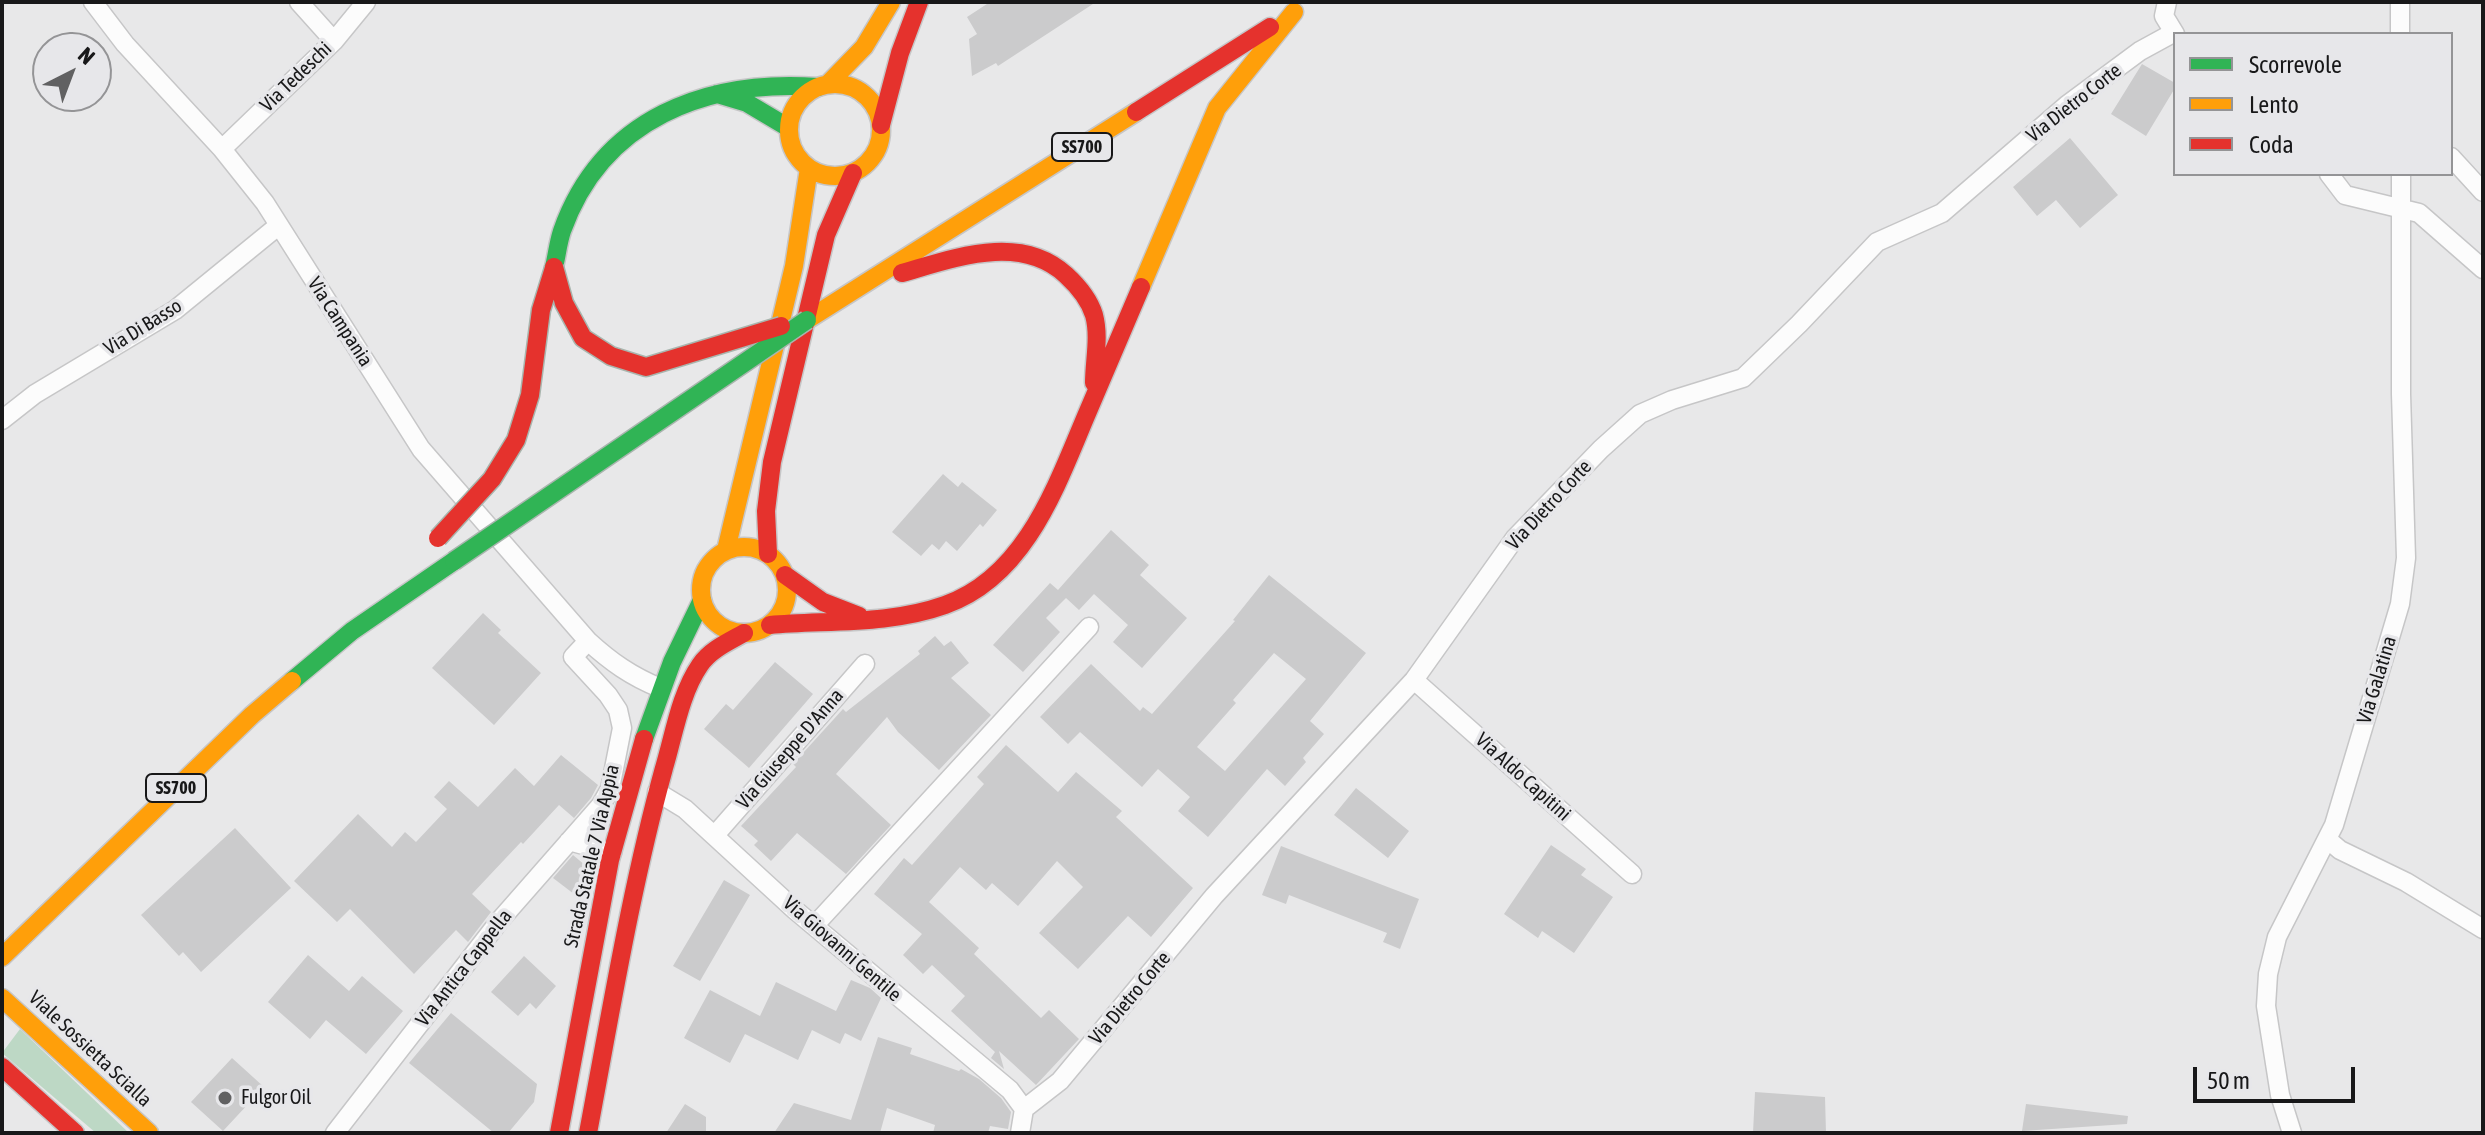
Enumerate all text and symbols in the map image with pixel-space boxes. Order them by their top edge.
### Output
north arrow [32,32,112,112]
legend [2173,32,2453,176]
street label: Via Tedeschi [255,37,337,117]
text: N [73,42,100,70]
text: Scorrevole [2249,51,2342,78]
street label: Via Dietro Corte [2022,58,2126,148]
text: Lento [2249,91,2299,118]
text: Coda [2249,131,2294,158]
road number: SS700 [1052,133,1112,161]
street label: Via Campania [302,273,378,371]
street label: Via Di Basso [100,294,186,360]
street label: Via Dietro Corte [1501,455,1597,555]
street label: Via Galatina [2352,633,2402,727]
street label: Via Giuseppe D'Anna [731,684,849,814]
street label: Via Aldo Capitini [1470,728,1576,826]
street label: Strada Statale 7 Via Appia [559,762,625,950]
road number: SS700 [146,774,206,802]
street label: Via Giovanni Gentile [778,891,906,1007]
street label: Via Antica Cappella [411,905,517,1031]
street label: Via Dietro Corte [1084,947,1176,1049]
street label: Viale Sossietta Scialla [24,986,156,1112]
scale bar [2197,1051,2359,1101]
text: 50 m [2207,1067,2250,1094]
place label: Fulgor Oil [241,1086,311,1110]
marker: Fulgor Oil [216,1089,234,1107]

